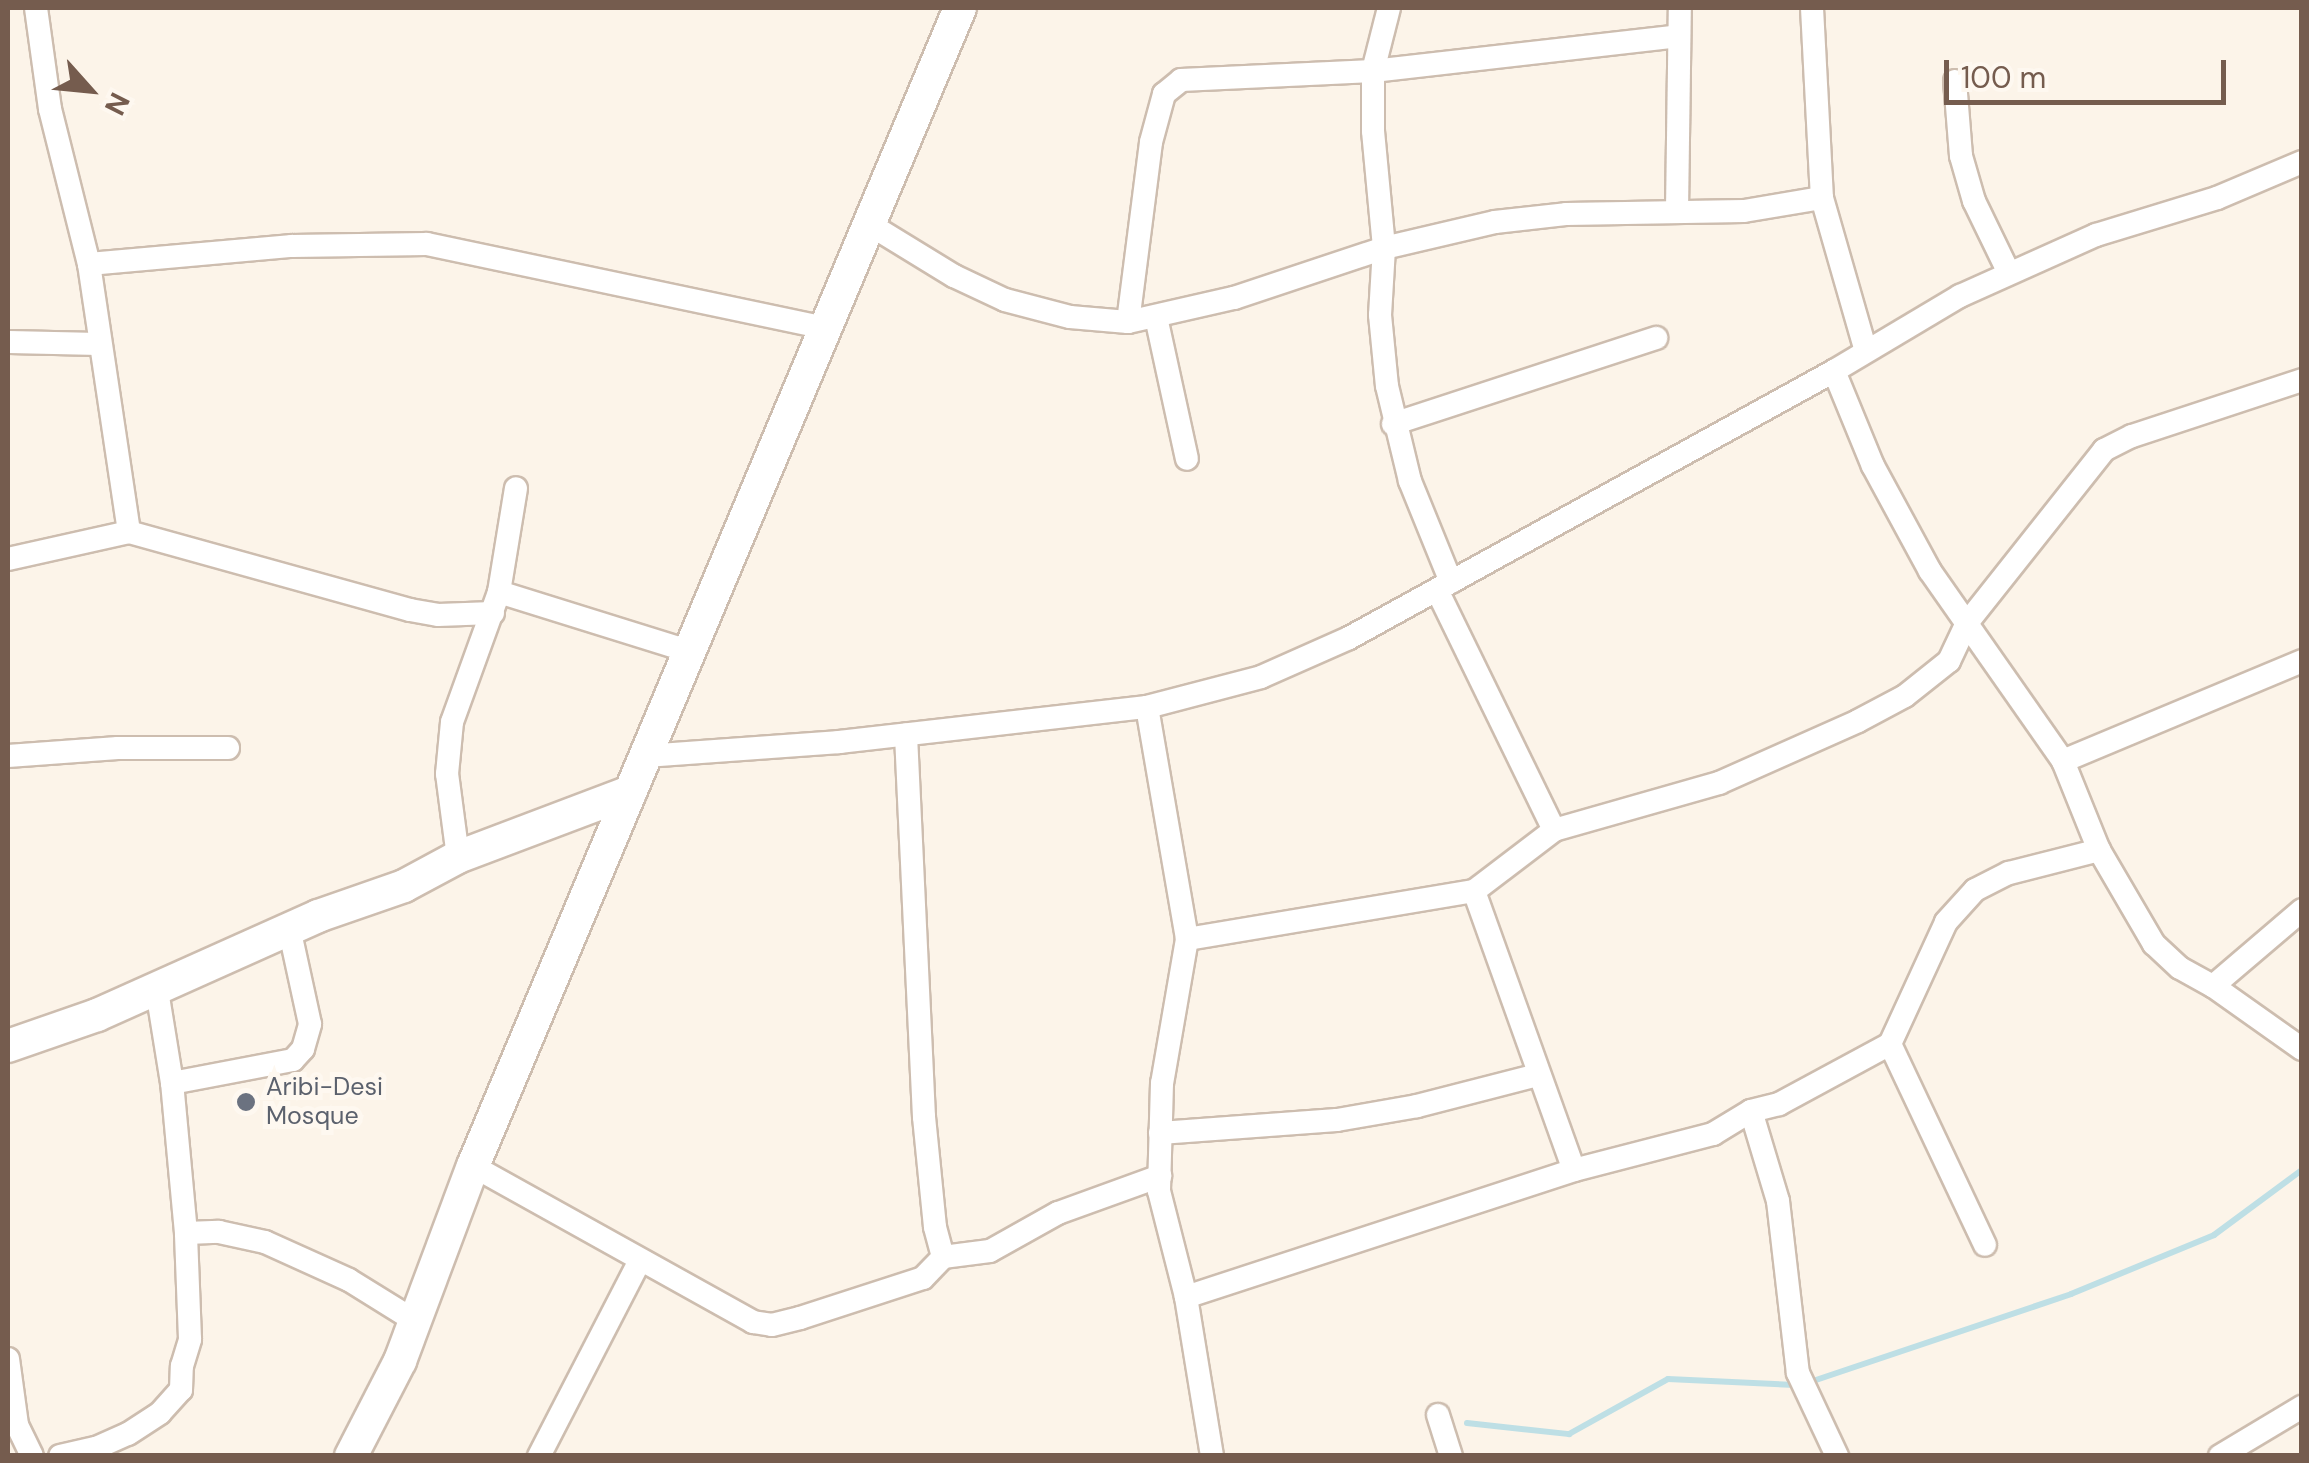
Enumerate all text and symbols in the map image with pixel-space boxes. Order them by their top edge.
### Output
north arrow [40,40,140,140]
scale bar [1949,40,2232,102]
text: 100 m [1961,58,2046,97]
text: N [96,86,138,121]
place label: Aribi-Desi Mosque [266,1073,383,1132]
marker: Aribi-Desi Mosque [235,1091,257,1113]

